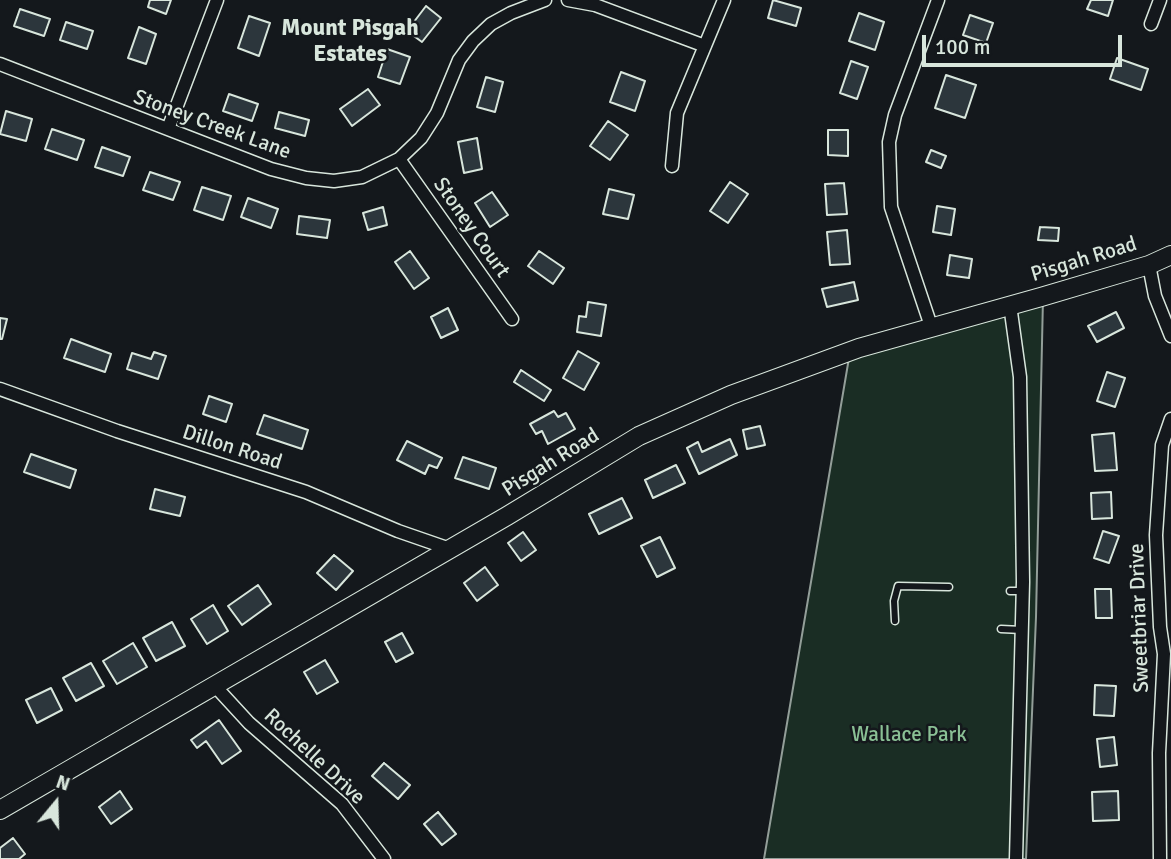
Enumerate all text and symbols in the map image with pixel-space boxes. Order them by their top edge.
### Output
district label: Mount Pisgah Estates [281,15,419,69]
scale bar [926,21,1126,65]
text: 100 m [935,34,990,60]
street label: Stoney Creek Lane [130,85,294,165]
street label: Stoney Court [427,173,515,283]
street label: Pisgah Road [1028,232,1140,288]
street label: Dillon Road [179,420,285,476]
street label: Pisgah Road [498,423,604,503]
street label: Sweetbriar Drive [1125,543,1155,693]
street label: Rochelle Drive [258,704,370,810]
park label: Wallace Park [851,722,967,748]
north arrow [21,768,91,838]
text: N [53,770,73,797]

